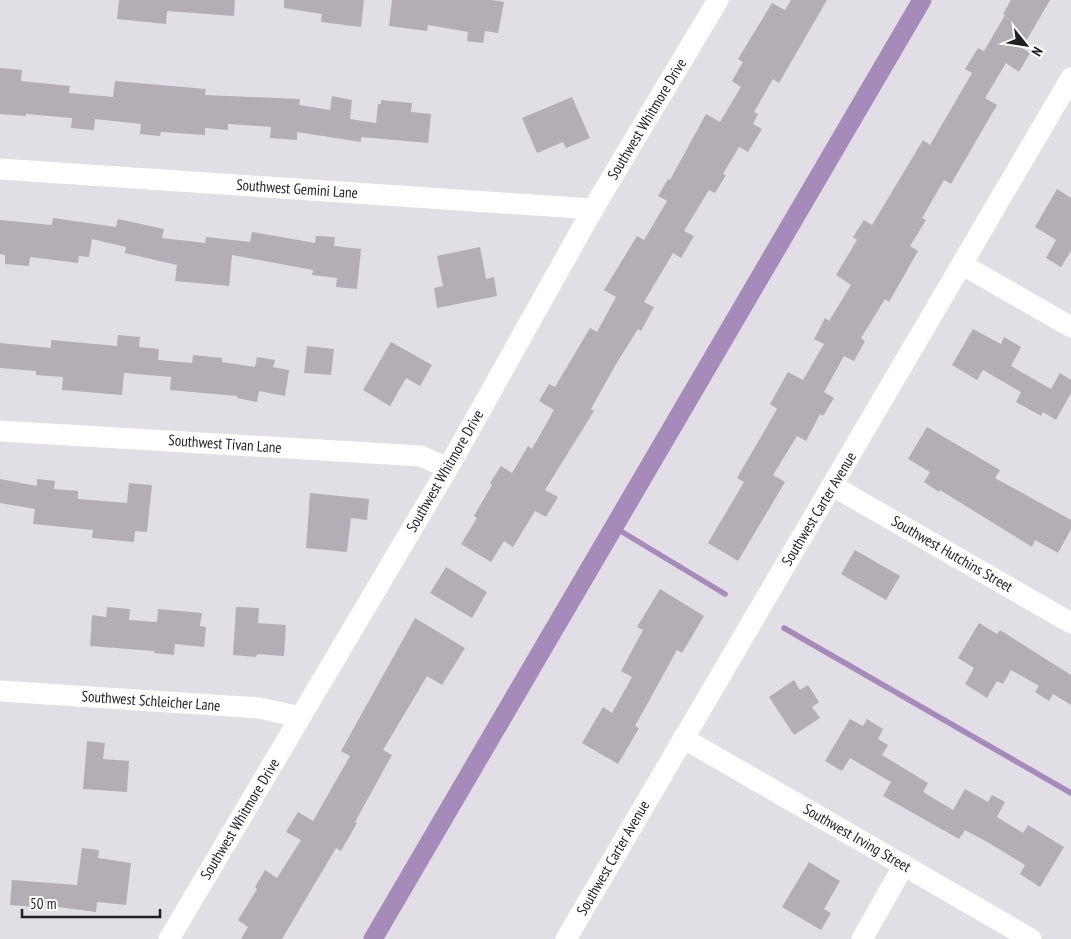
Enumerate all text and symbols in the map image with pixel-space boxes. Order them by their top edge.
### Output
north arrow [1001,20,1051,70]
text: N [1028,44,1047,59]
street label: Southwest Whitmore Drive [603,55,690,183]
street label: Southwest Gemini Lane [236,175,358,202]
street label: Southwest Whitmore Drive [402,406,487,535]
street label: Southwest Tivan Lane [168,430,282,457]
street label: Southwest Carter Avenue [777,448,860,569]
street label: Southwest Hutchins Street [888,511,1016,596]
street label: Southwest Schleicher Lane [81,686,221,715]
street label: Southwest Whitmore Drive [196,755,283,883]
street label: Southwest Carter Avenue [572,797,653,919]
street label: Southwest Irving Street [800,799,915,876]
scale bar [22,886,160,918]
text: 50 m [30,894,56,913]

